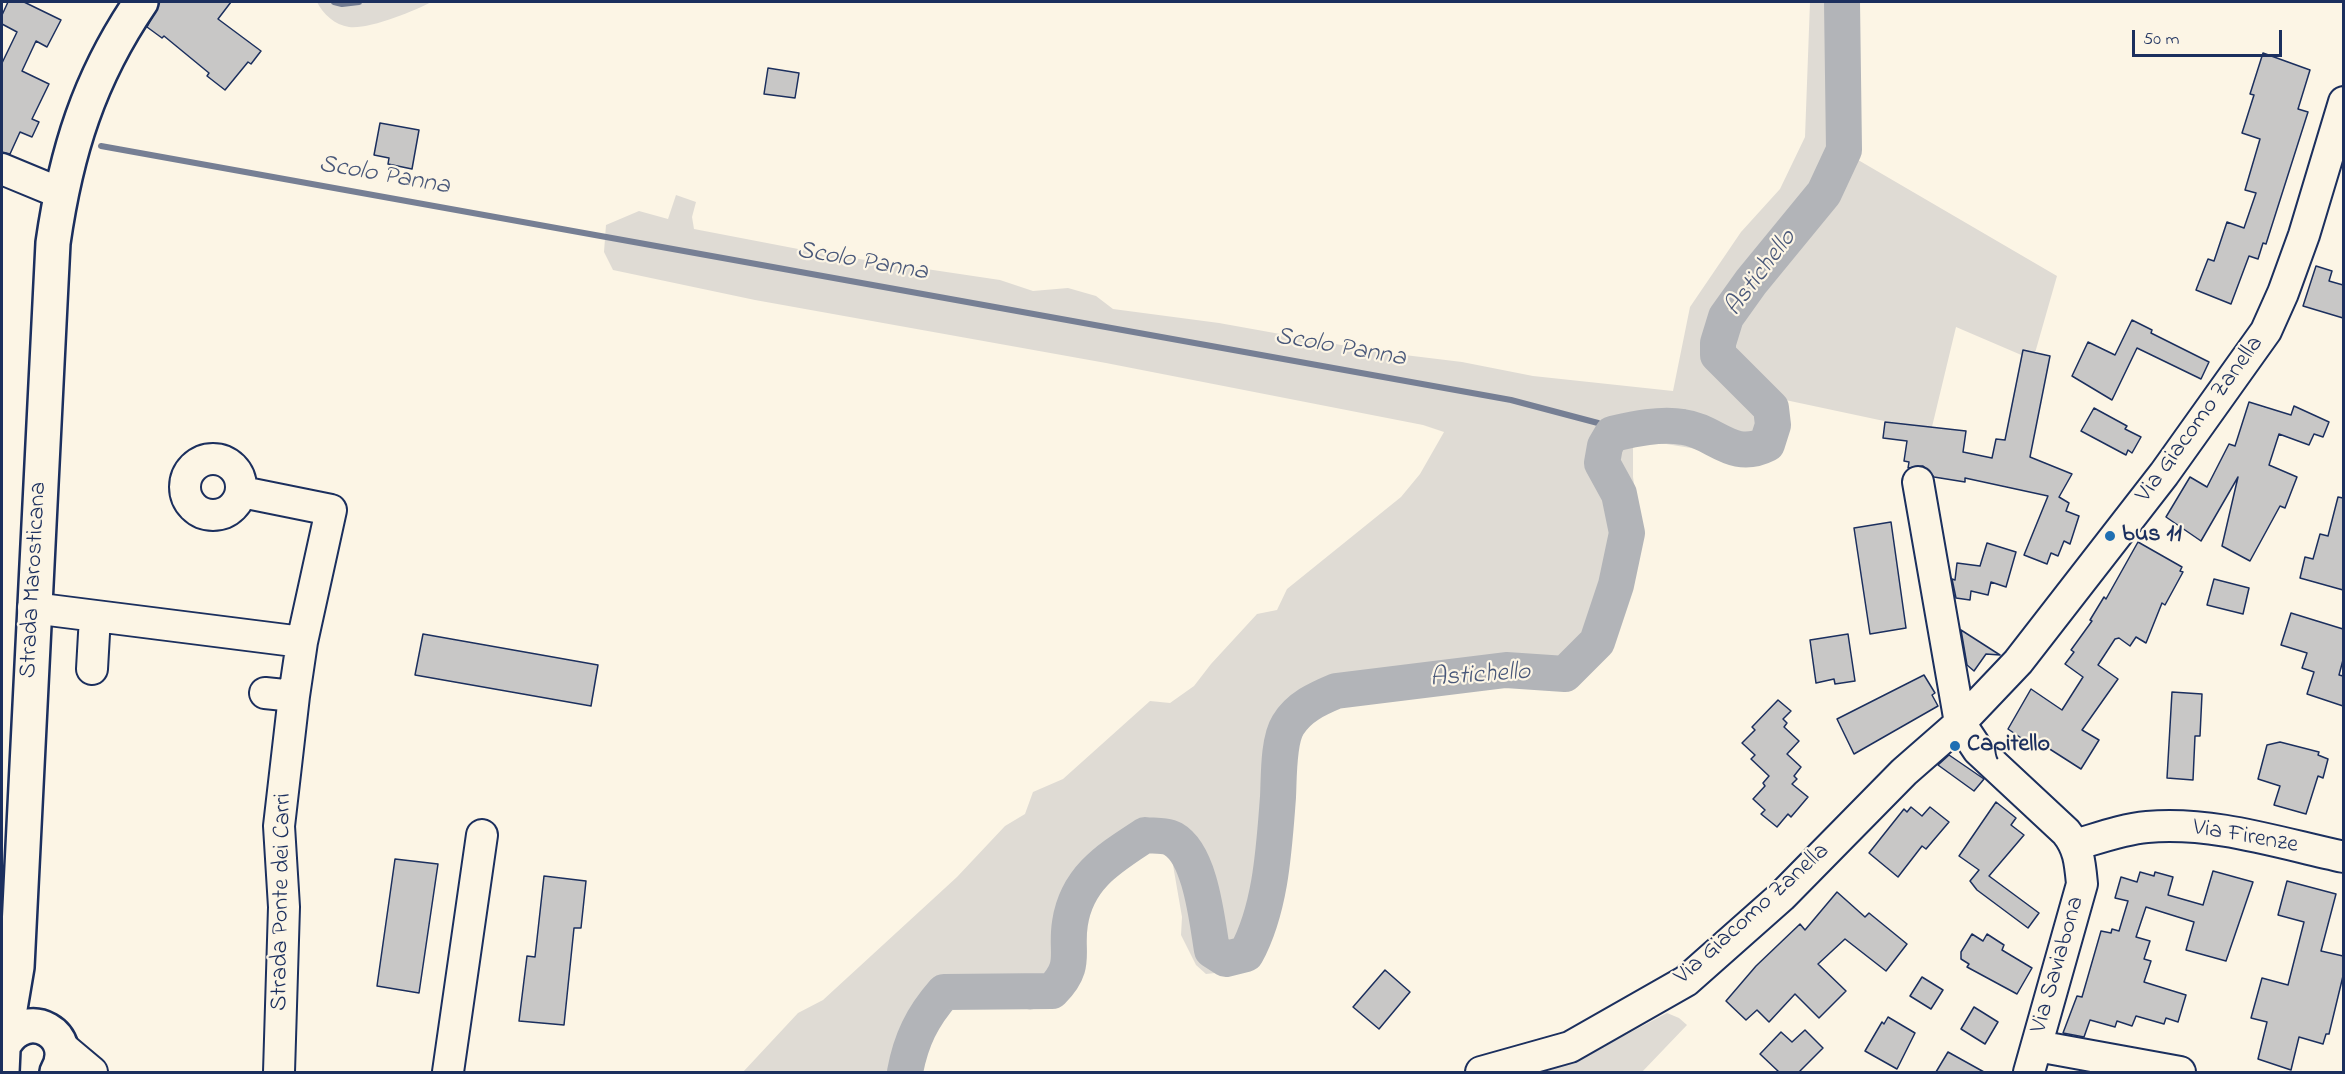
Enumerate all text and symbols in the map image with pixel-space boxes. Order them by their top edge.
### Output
scale bar [2135,18,2285,56]
text: 50 m [2143,27,2180,53]
water label: Scolo Panna [316,150,452,204]
water label: Astichello [1719,224,1805,324]
water label: Scolo Panna [794,236,930,290]
water label: Scolo Panna [1272,322,1408,376]
street label: Via Giacomo Zanella [2131,331,2271,509]
street label: Strada Marosticana [15,481,55,679]
place label: bus 11 [2122,522,2182,550]
marker: bus 11 [2103,529,2117,543]
water label: Astichello [1429,658,1531,696]
place label: Capitello [1967,732,2050,760]
marker: Capitello [1948,739,1962,753]
street label: Strada Ponte dei Carri [267,793,299,1011]
street label: Via Firenze [2190,815,2300,861]
street label: Via Giacomo Zanella [1670,838,1836,992]
street label: Via Saviabona [2026,893,2092,1037]

